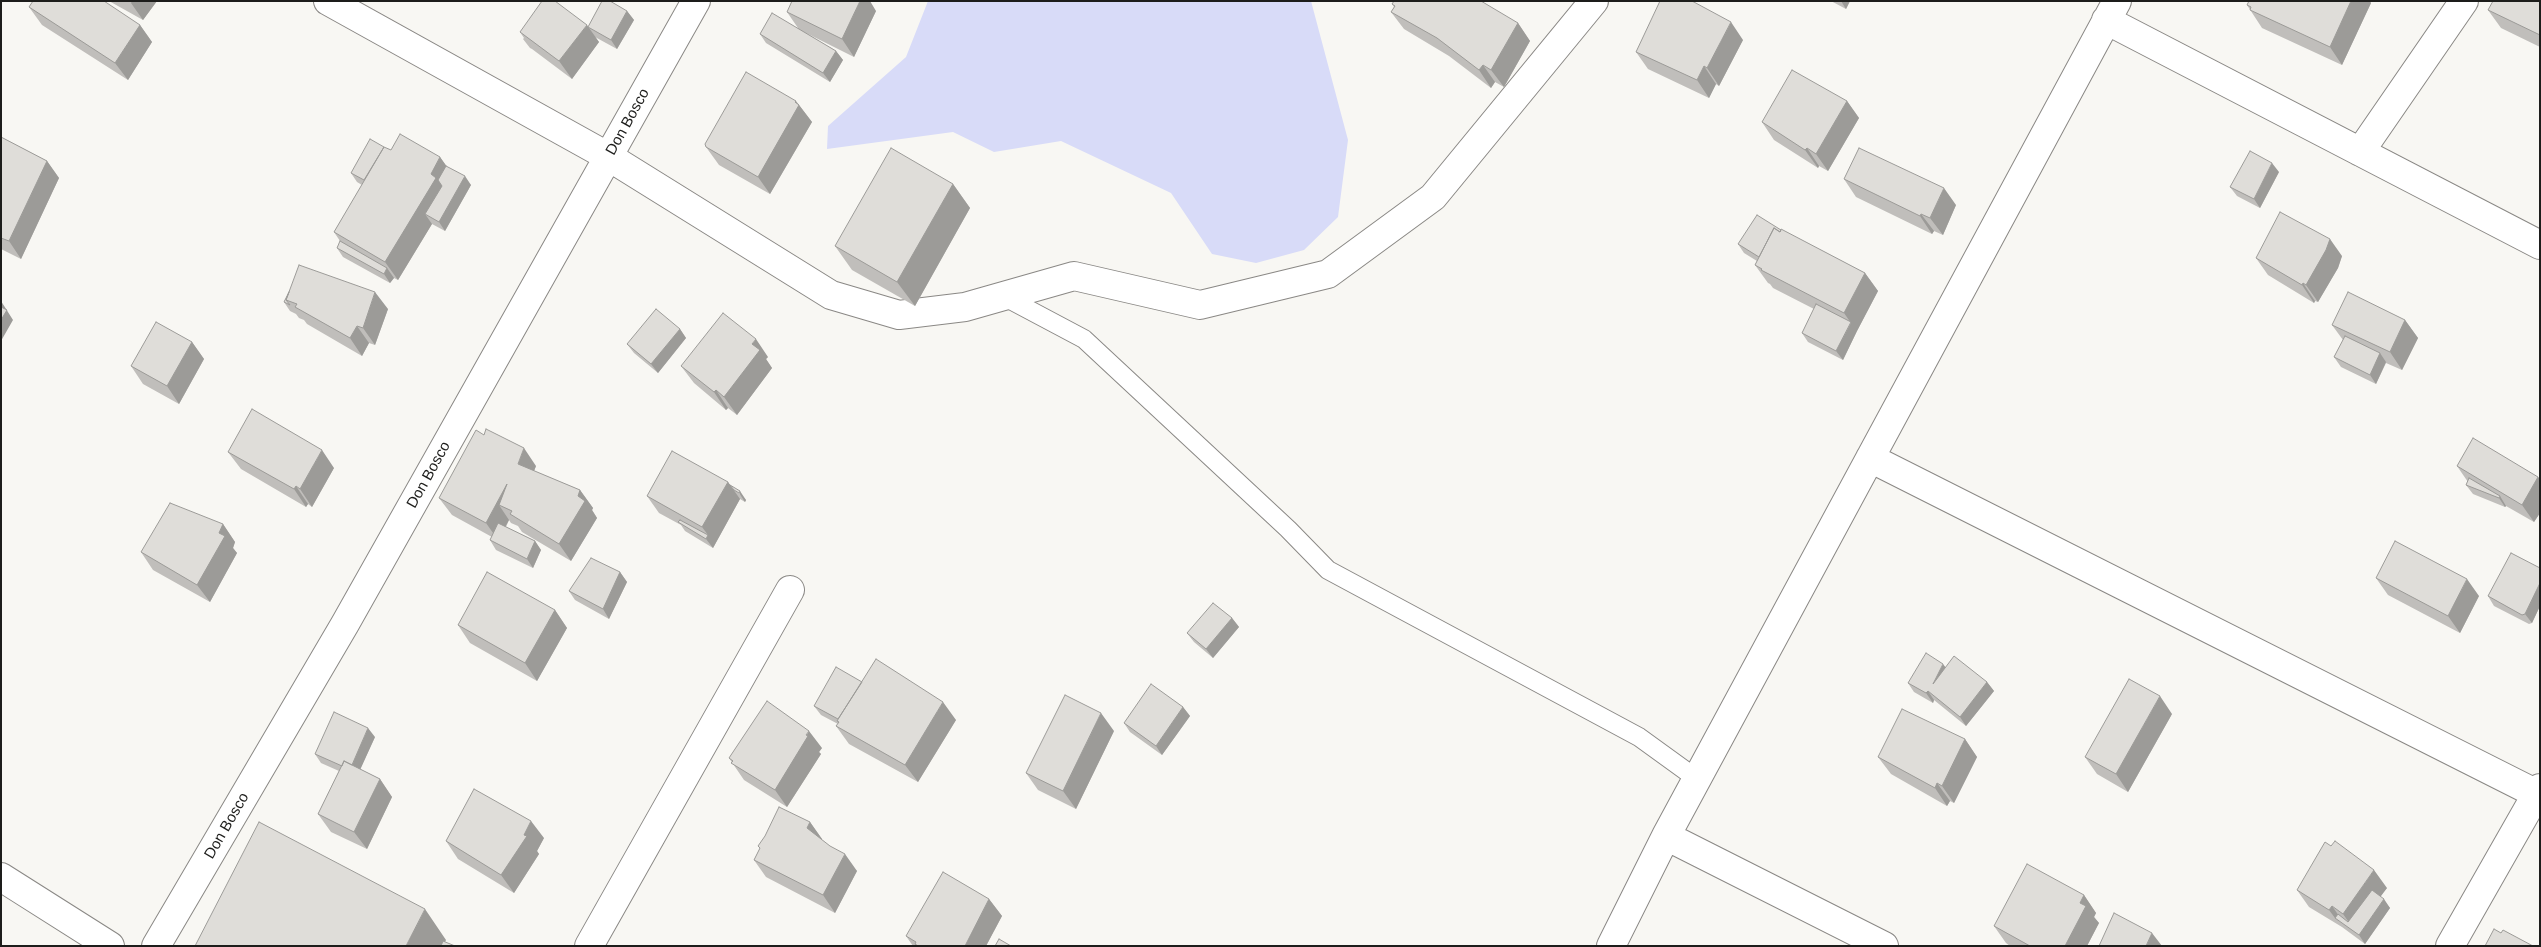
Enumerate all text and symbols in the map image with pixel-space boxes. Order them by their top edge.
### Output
street label: Don Bosco [602,86,654,158]
street label: Don Bosco [403,439,455,511]
street label: Don Bosco [201,790,253,862]

